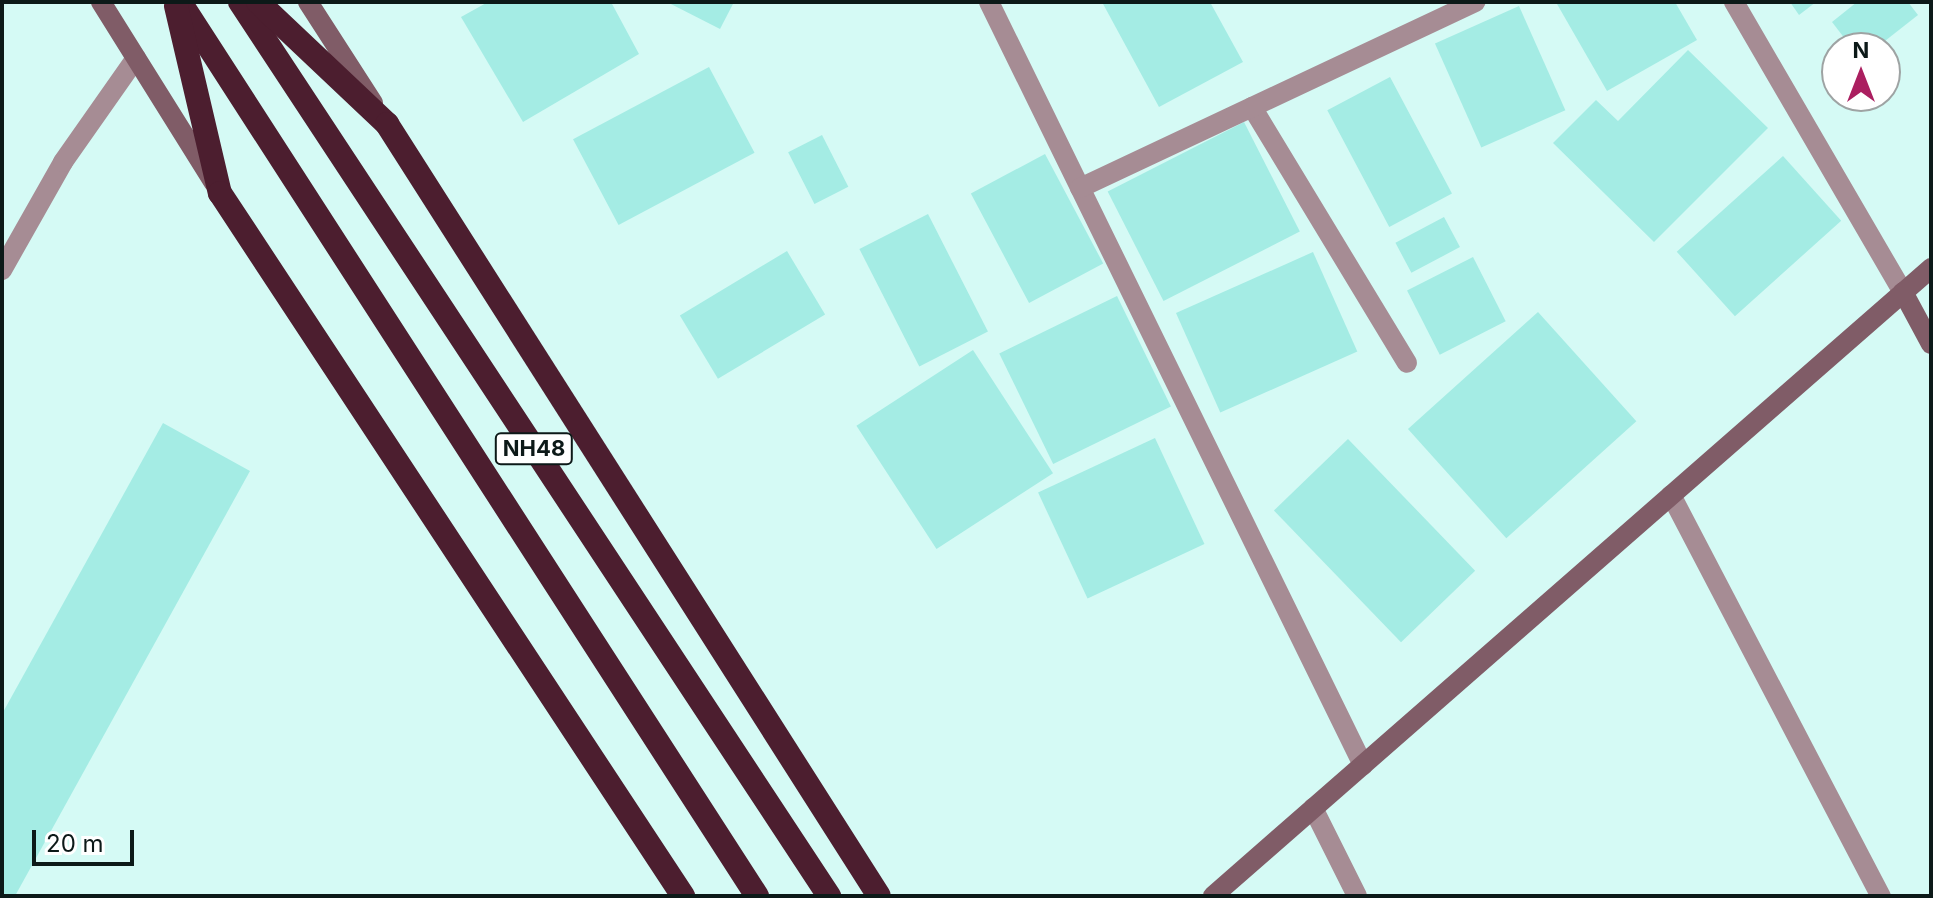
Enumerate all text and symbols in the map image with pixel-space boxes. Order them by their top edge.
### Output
north arrow [1821,32,1901,112]
text: N [1853,37,1869,63]
road number: NH48 [494,431,574,467]
scale bar [36,814,138,864]
text: 20 m [46,829,104,858]

